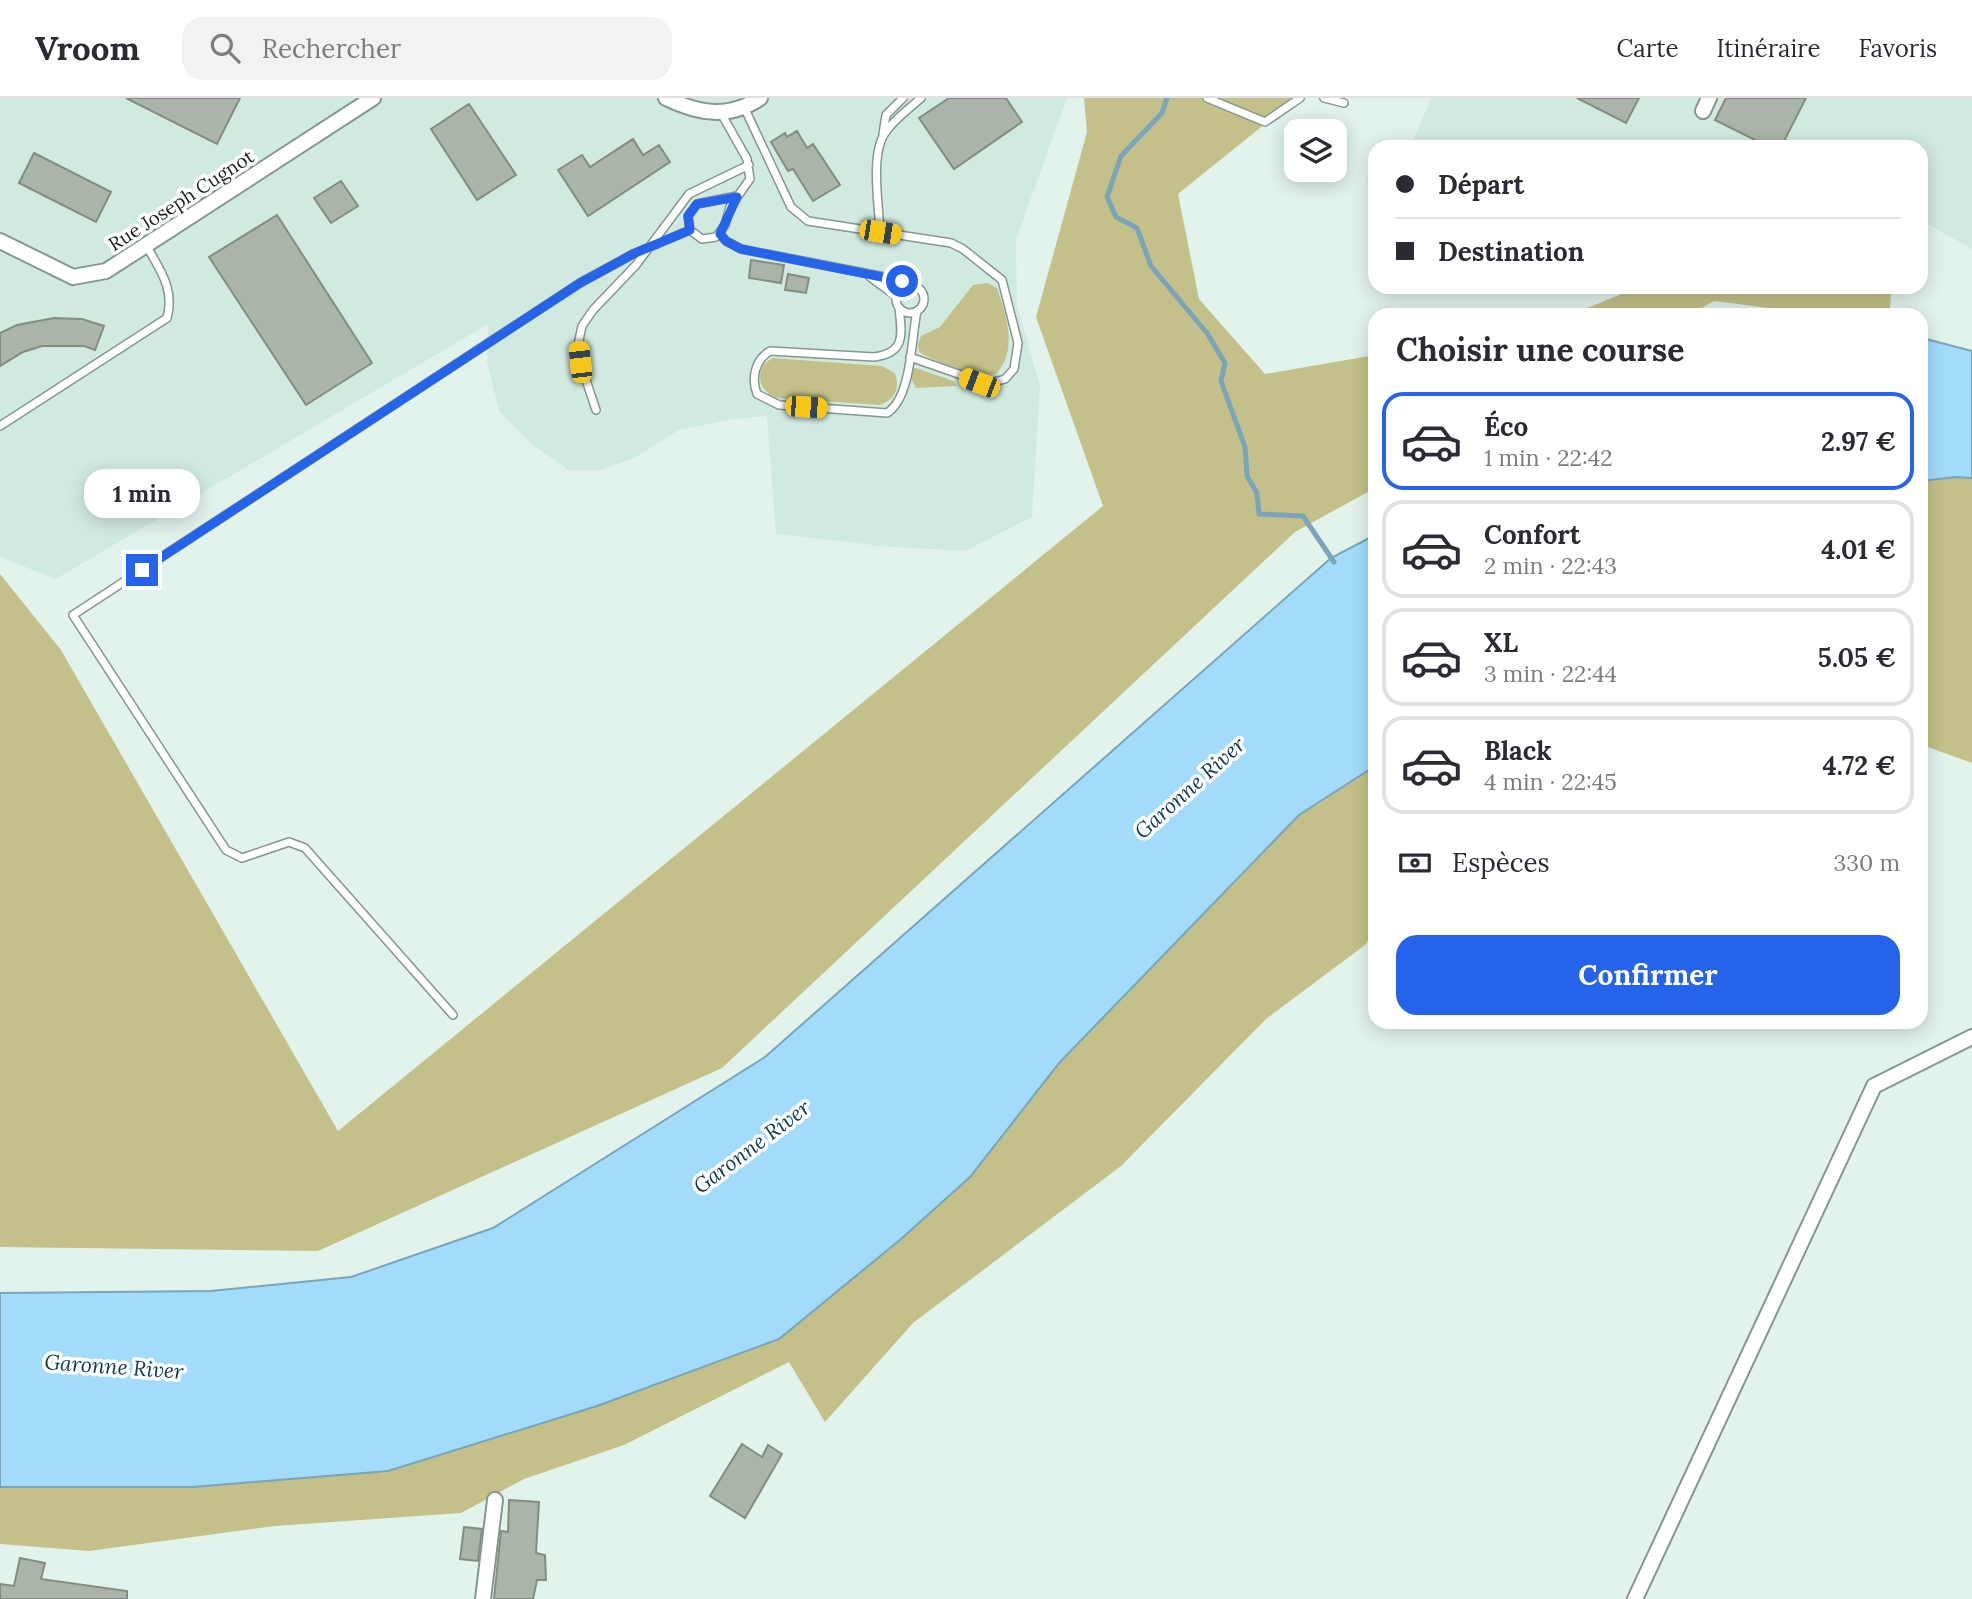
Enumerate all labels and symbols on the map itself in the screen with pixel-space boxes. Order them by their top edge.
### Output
street label: Rue Joseph Cugnot [104,144,259,256]
car [858,218,903,246]
route start [886,265,918,297]
car [568,340,593,384]
car [956,366,1003,400]
car [785,395,828,419]
callout: 1 min [84,468,200,518]
route end [126,554,158,586]
water label: Garonne River [1129,731,1251,844]
water label: Garonne River [688,1094,816,1199]
water label: Garonne River [43,1348,185,1385]

